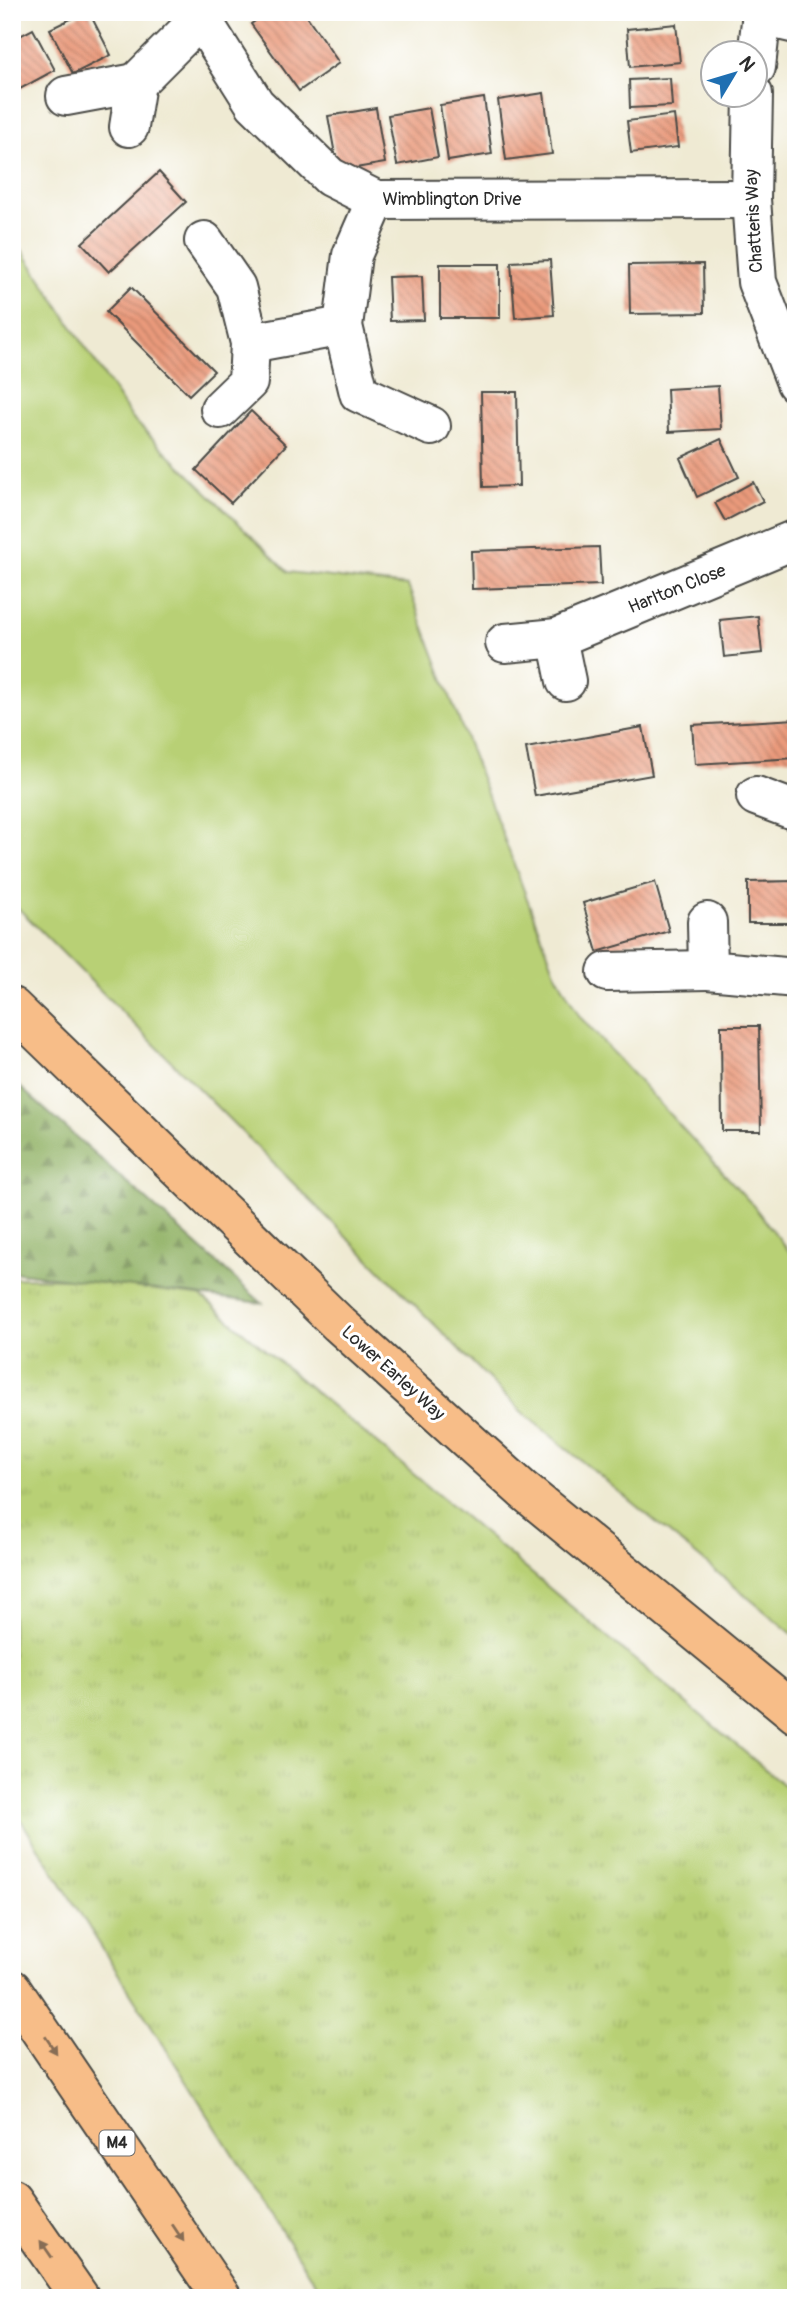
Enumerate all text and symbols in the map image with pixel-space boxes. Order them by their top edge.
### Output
north arrow [700,38,770,108]
text: N [733,52,760,77]
street label: Chatteris Way [740,168,768,273]
street label: Wimblington Drive [383,188,522,211]
street label: Harlton Close [625,559,729,619]
street label: Lower Earley Way [337,1321,450,1426]
one-way arrow [44,2035,57,2055]
road number: M4 [100,2130,134,2156]
one-way arrow [171,2224,184,2243]
one-way arrow [39,2240,53,2258]

